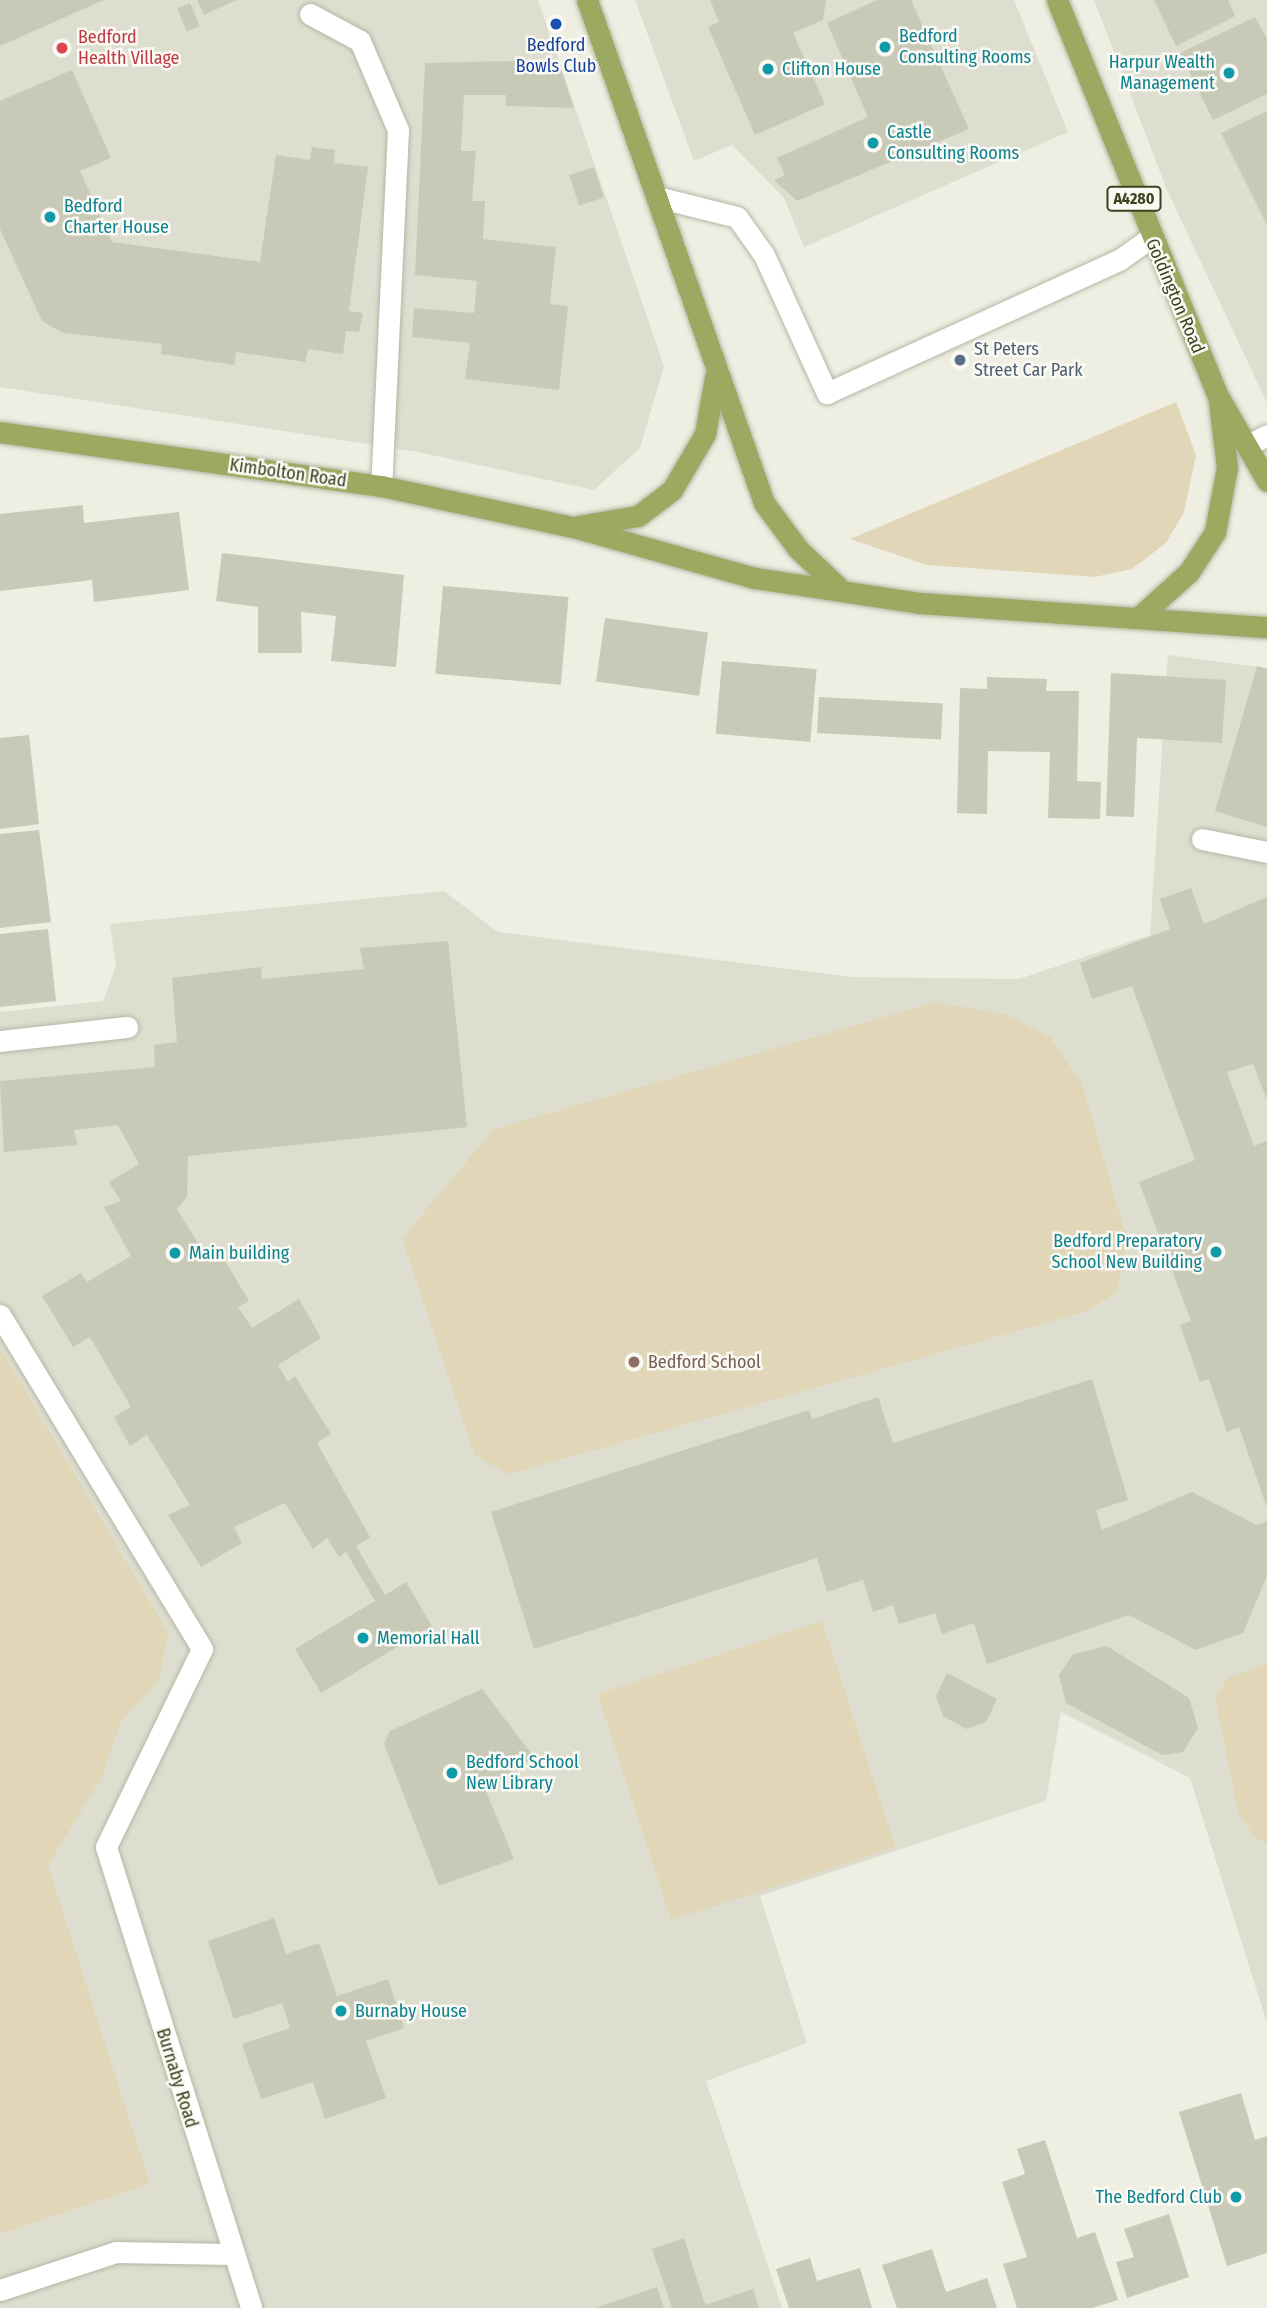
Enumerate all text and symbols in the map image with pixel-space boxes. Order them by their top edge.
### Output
marker: Bedford Bowls Club [548,16,564,32]
place label: Bedford Consulting Rooms [899,26,1031,68]
place label: Bedford Health Village [78,27,179,70]
place label: Bedford Bowls Club [516,35,596,78]
marker: Bedford Health Village [52,38,72,58]
marker: Bedford Consulting Rooms [877,39,893,55]
place label: Harpur Wealth Management [1109,52,1215,94]
place label: Clifton House [782,58,881,80]
marker: Clifton House [760,61,776,77]
marker: Harpur Wealth Management [1221,65,1237,81]
place label: Castle Consulting Rooms [887,122,1019,164]
marker: Castle Consulting Rooms [865,135,881,151]
road number: A4280 [1106,186,1162,211]
place label: Bedford Charter House [64,196,169,238]
marker: Bedford Charter House [42,209,58,225]
street label: Goldington Road [1141,235,1209,357]
place label: St Peters Street Car Park [974,339,1083,382]
marker: St Peters Street Car Park [952,352,968,368]
street label: Kimbolton Road [228,454,348,492]
place label: Bedford Preparatory School New Building [1052,1231,1202,1274]
place label: Main building [189,1242,289,1264]
marker: Bedford Preparatory School New Building [1208,1244,1224,1260]
marker: Main building [167,1245,183,1261]
place label: Bedford School [648,1351,761,1373]
marker: Bedford School [626,1354,642,1370]
place label: Memorial Hall [377,1627,479,1649]
marker: Memorial Hall [355,1630,371,1646]
place label: Bedford School New Library [466,1752,579,1795]
marker: Bedford School New Library [444,1765,460,1781]
place label: Burnaby House [355,2000,467,2022]
marker: Burnaby House [333,2003,349,2019]
street label: Burnaby Road [152,2026,202,2130]
place label: The Bedford Club [1096,2186,1222,2208]
marker: The Bedford Club [1228,2189,1244,2205]

